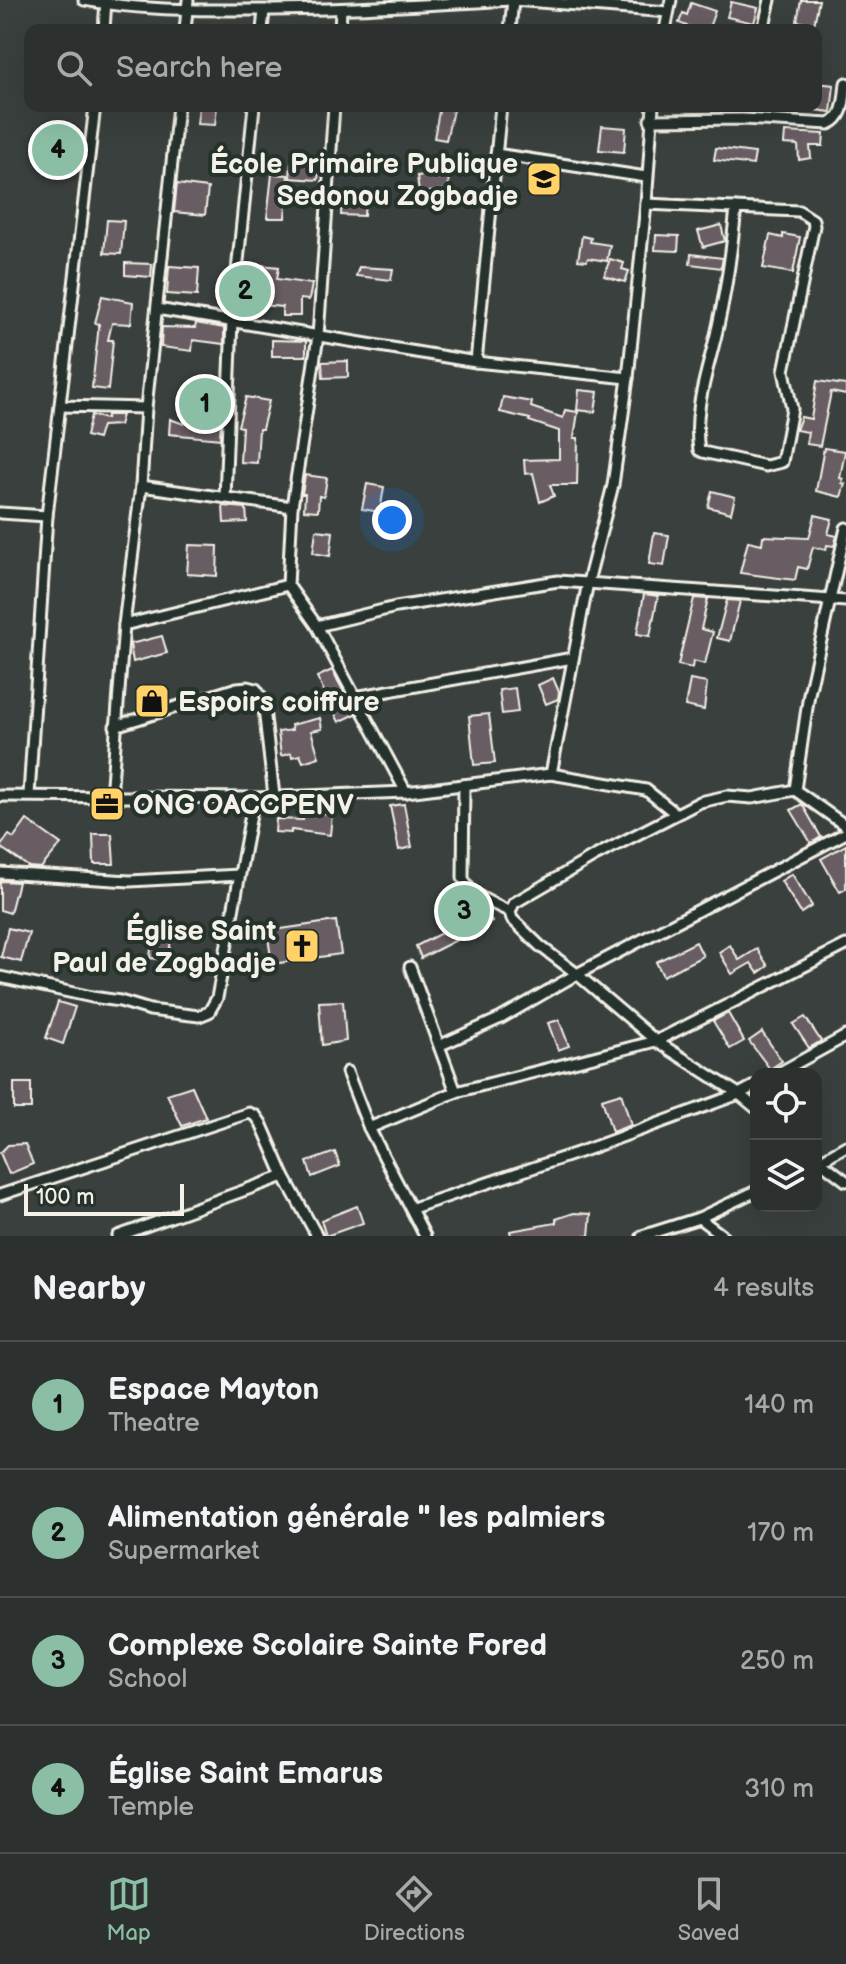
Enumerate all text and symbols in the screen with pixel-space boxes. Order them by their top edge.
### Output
search box [24,24,822,112]
icon: search [52,46,96,90]
text: Search here [116,50,282,86]
pin: 4 [32,120,84,180]
place label: École Primaire Publique Sedonou Zogbadje [210,145,518,213]
school or university icon: École Primaire Publique Sedonou Zogbadje [525,160,563,198]
pin: 2 [219,261,271,321]
pin: 1 [179,374,231,434]
your location [372,500,412,540]
shop icon: Espoirs coiffure [133,682,171,720]
place label: Espoirs coiffure [178,686,380,719]
office icon: ONG OACCPENV [88,785,126,823]
place label: ONG OACCPENV [133,789,354,822]
pin: 3 [438,881,490,941]
place label: Église Saint Paul de Zogbadje [52,912,276,980]
church icon: Église Saint Paul de Zogbadje [283,927,321,965]
map controls [750,1068,822,1212]
button: locate [750,1068,822,1140]
button: layers [750,1140,822,1212]
scale bar [24,1180,184,1216]
text: 100 m [36,1184,95,1211]
text: Nearby [32,1268,146,1309]
text: 4 results [713,1273,814,1304]
text: Espace Mayton [108,1372,319,1408]
text: 1 [53,1390,63,1421]
text: 140 m [744,1390,814,1421]
text: Theatre [108,1408,200,1439]
text: Alimentation générale " les palmiers [108,1500,605,1536]
text: 2 [50,1518,66,1549]
text: 170 m [747,1518,814,1549]
text: Supermarket [108,1536,259,1567]
text: Complexe Scolaire Sainte Fored [108,1628,547,1664]
text: 3 [50,1646,66,1677]
text: 250 m [740,1646,814,1677]
text: School [108,1664,187,1695]
text: Église Saint Emarus [108,1756,383,1792]
text: 4 [50,1774,66,1805]
text: 310 m [744,1774,814,1805]
text: Temple [108,1792,194,1823]
tab: Map [106,1872,151,1947]
tab: Directions [364,1872,465,1947]
tab: Saved [678,1872,740,1947]

